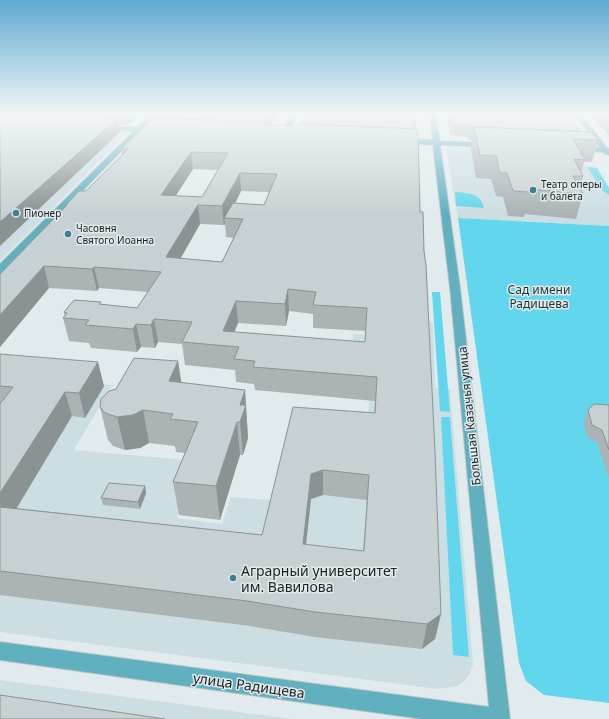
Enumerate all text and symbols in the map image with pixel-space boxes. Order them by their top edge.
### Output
place label: Театр оперы и балета [541,177,602,203]
marker: Театр оперы и балета [528,185,538,195]
place label: Пионер [24,206,61,220]
marker: Пионер [11,208,21,218]
place label: Часовня Святого Иоанна [76,221,154,247]
marker: Часовня Святого Иоанна [63,229,73,239]
park label: Сад имени Радищева [508,281,570,312]
street label: Большая Казачья улица [453,346,485,486]
place label: Аграрный университет им. Вавилова [241,561,398,596]
marker: Аграрный университет им. Вавилова [228,573,238,583]
street label: улица Радищева [192,668,306,702]

